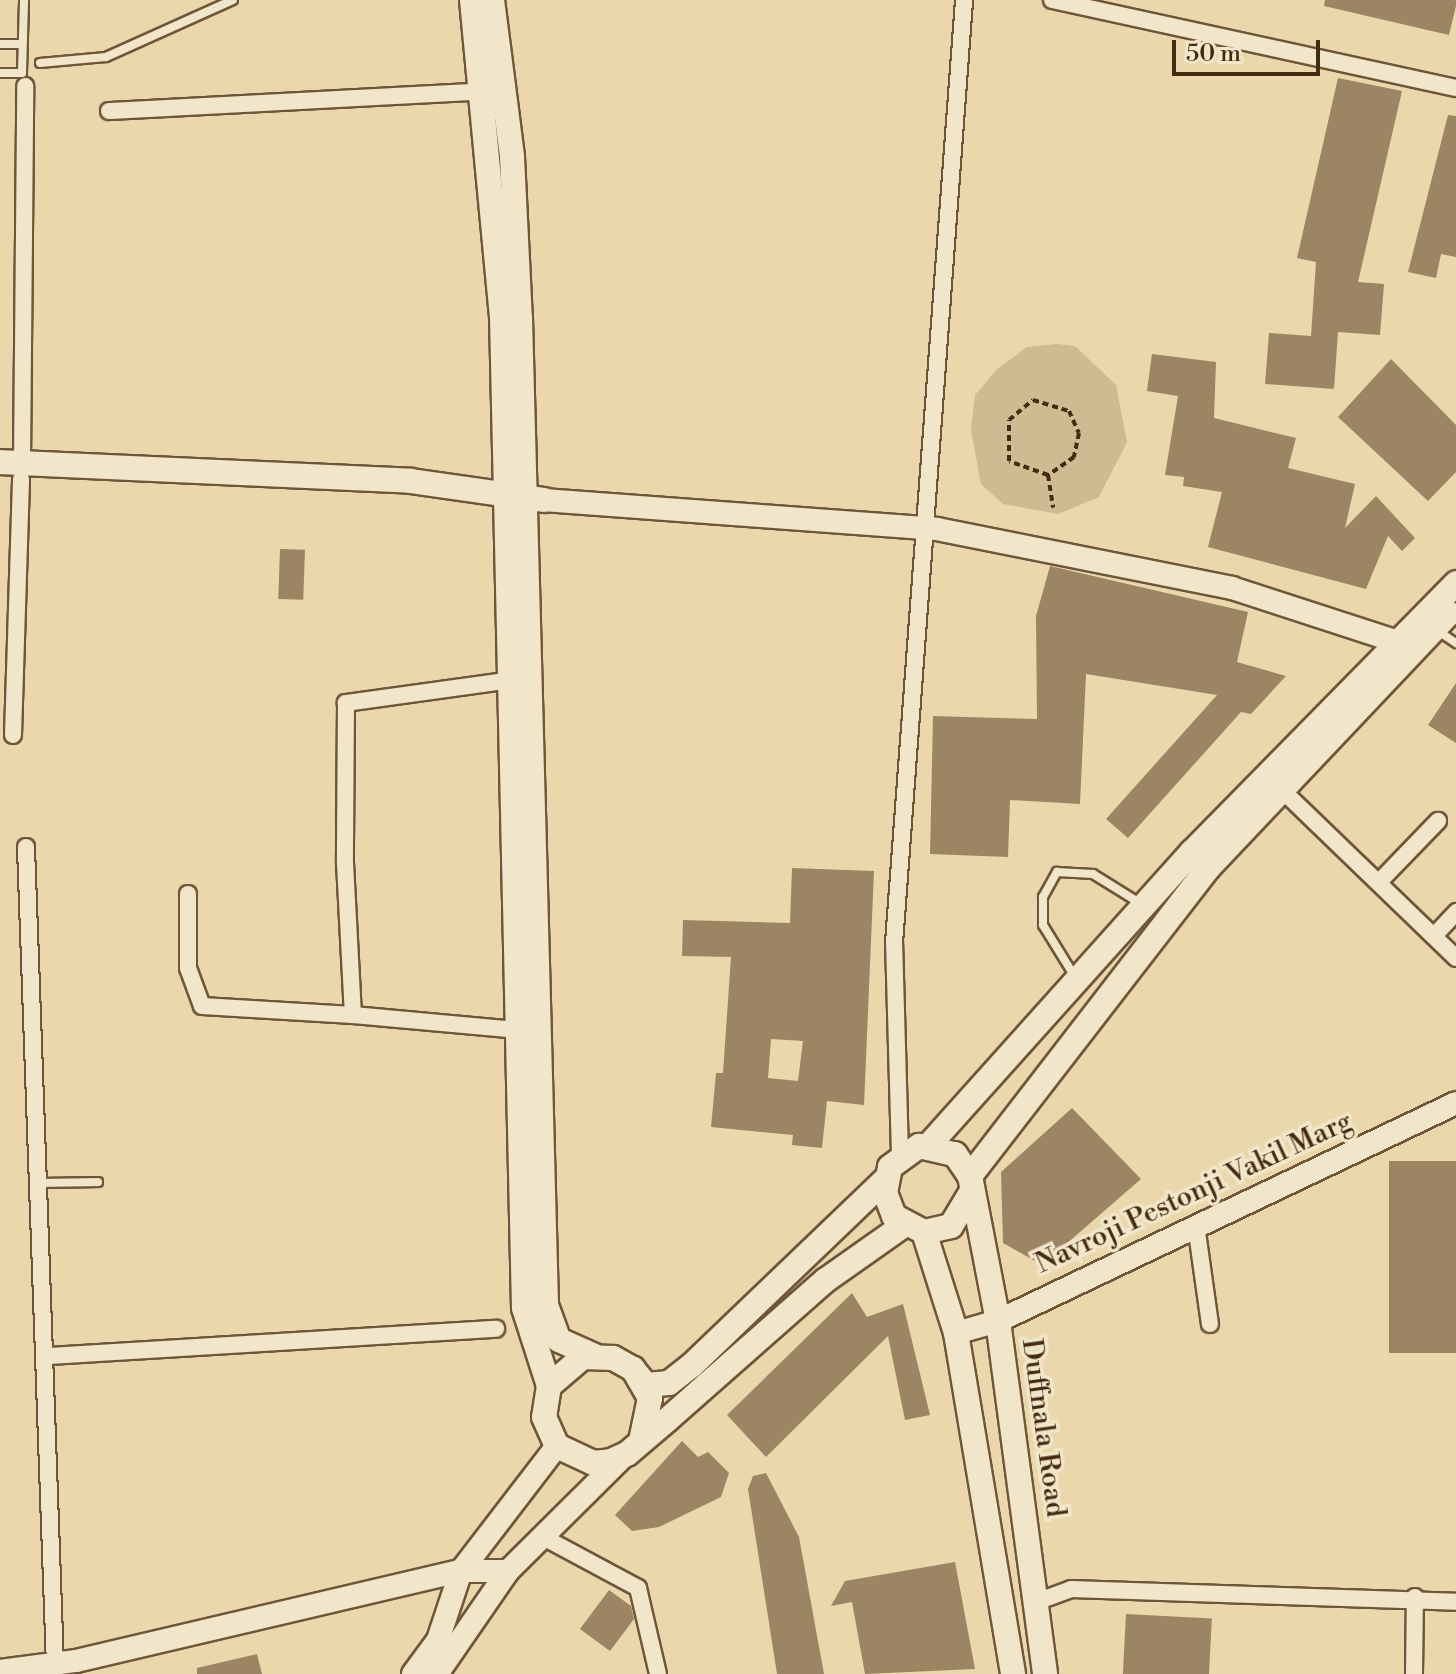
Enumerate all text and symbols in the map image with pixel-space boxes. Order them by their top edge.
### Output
scale bar [1176,24,1324,74]
text: 50 m [1186,39,1241,69]
street label: Navroji Pestonji Vakil Marg [1030,1105,1358,1281]
street label: Duffnala Road [1014,1337,1072,1519]

